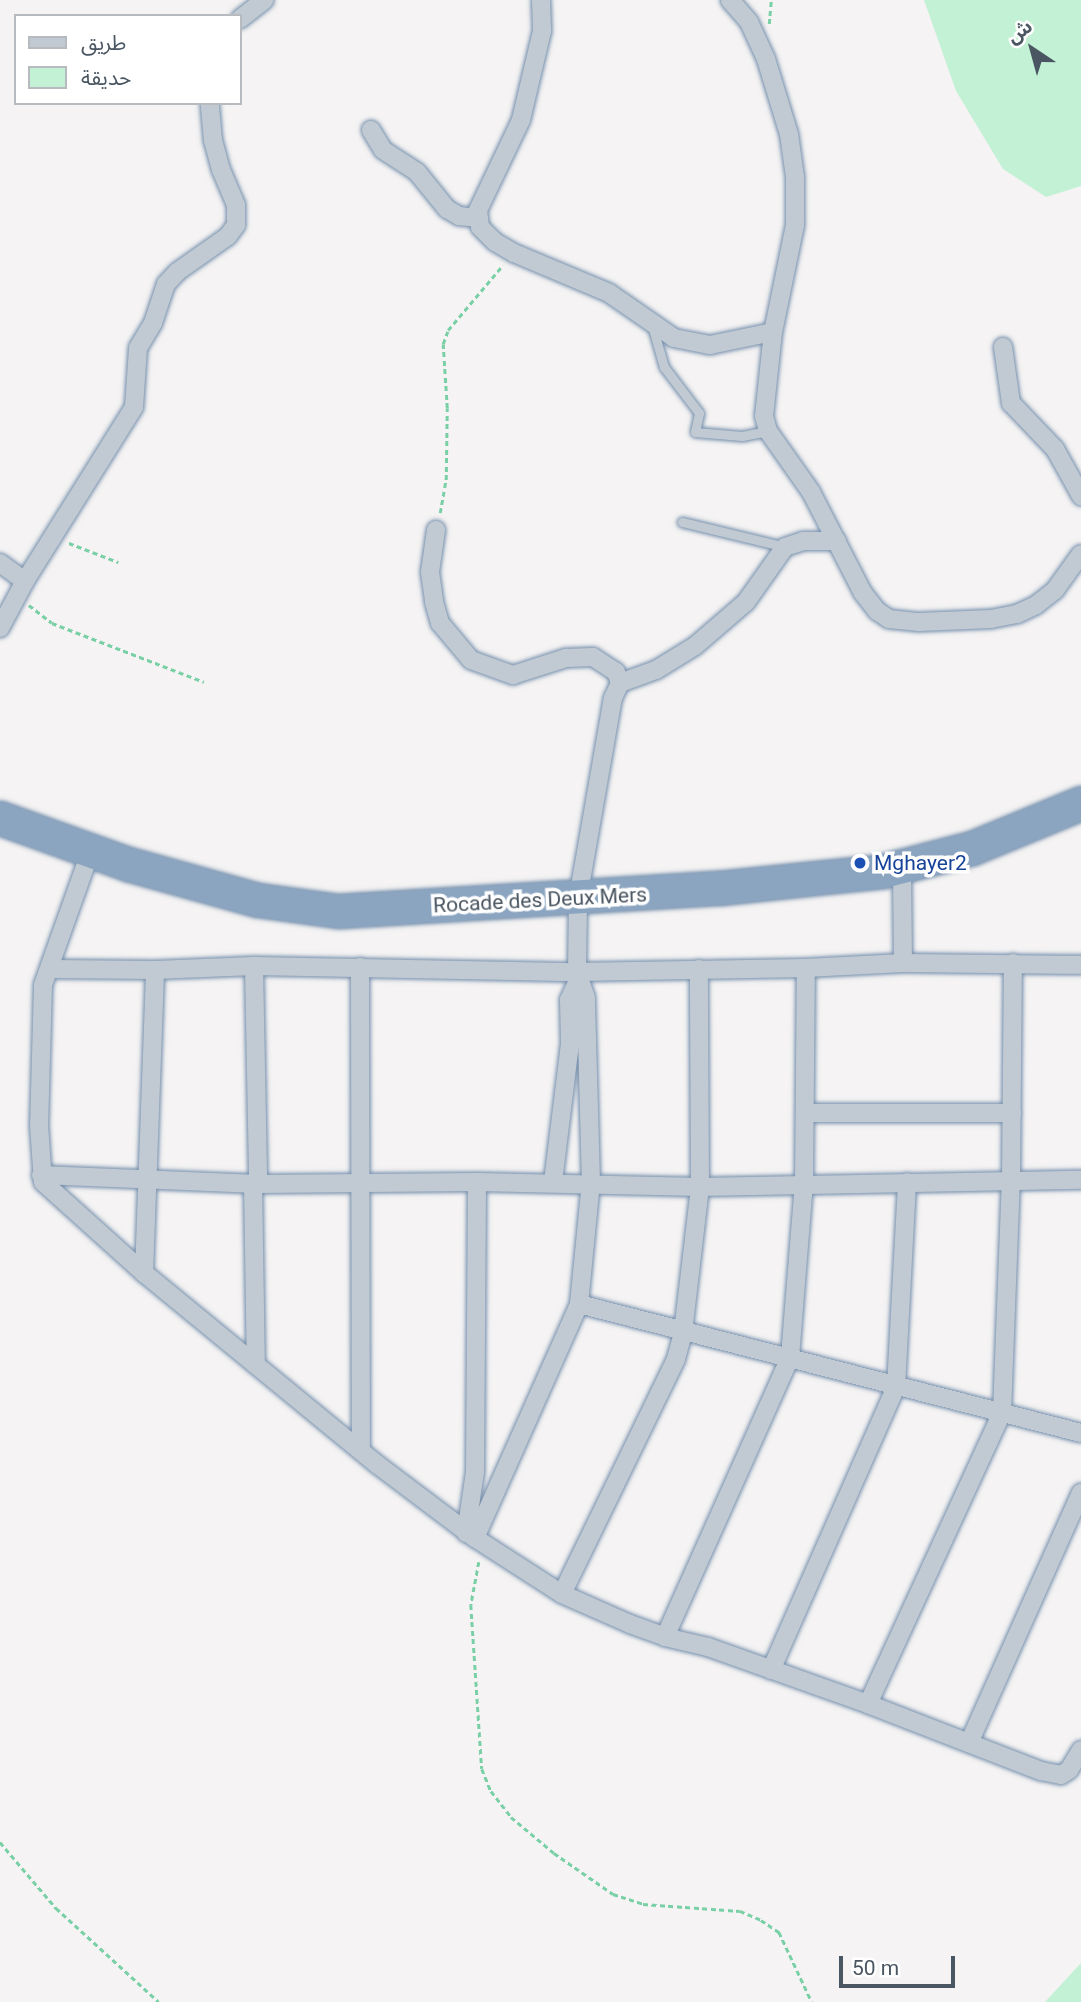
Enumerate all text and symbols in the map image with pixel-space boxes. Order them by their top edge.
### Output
legend [14,14,242,105]
north arrow [997,14,1067,84]
text: ش [1002,15,1037,49]
text: طريق [81,31,126,55]
text: حديقة [81,66,131,90]
place label: Mghayer2 [874,850,967,876]
marker: Mghayer2 [852,855,868,871]
street label: Rocade des Deux Mers [432,882,648,918]
scale bar [843,1942,958,1986]
text: 50 m [852,1956,899,1980]

